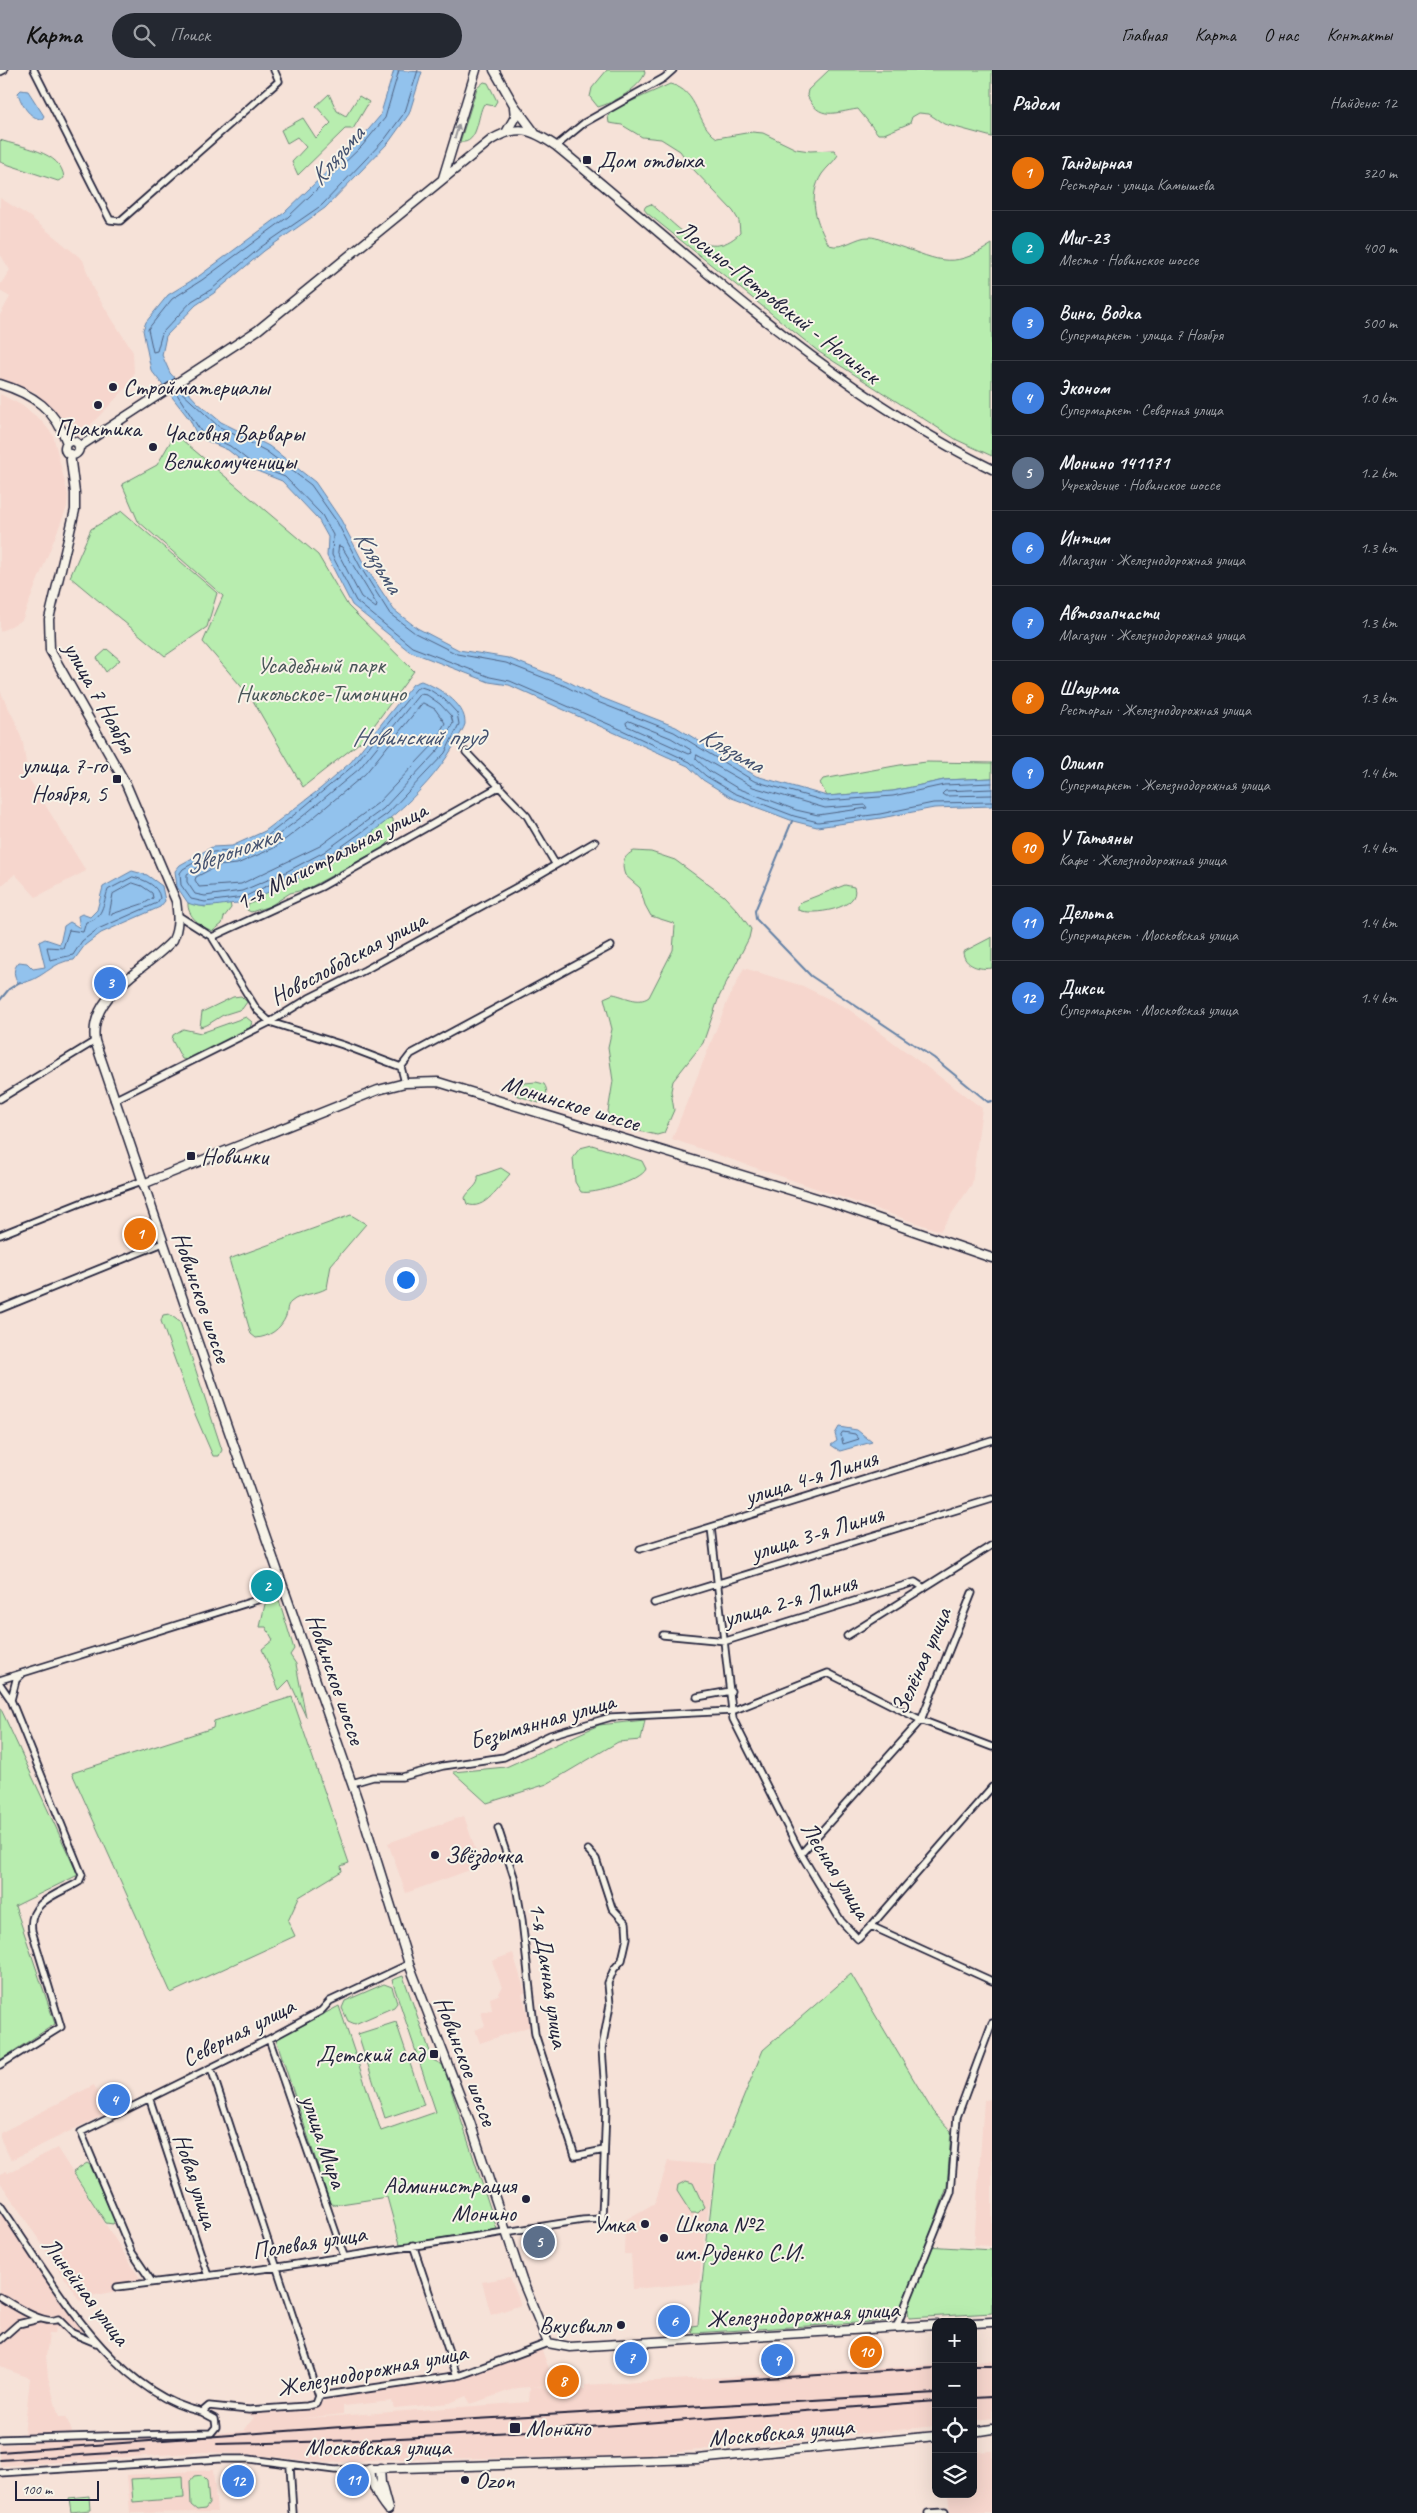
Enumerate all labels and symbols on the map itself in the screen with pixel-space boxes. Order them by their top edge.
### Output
water label: Клязьма [302,118,373,192]
one-way arrow [454,124,462,139]
place label: Дом отдыха [597,145,705,175]
marker: Дом отдыха [581,154,593,166]
street label: Лосино-Петровский - Ногинск [672,213,888,392]
place label: Стройматериалы [123,372,272,402]
marker: Стройматериалы [107,381,119,393]
marker: Практика [92,399,104,411]
place label: Практика [55,413,143,443]
place label: Часовня Варвары Великомученицы [163,418,306,476]
marker: Часовня Варвары Великомученицы [147,441,159,453]
water label: Клязьма [346,524,411,601]
street label: улица 7 Ноября [56,634,144,759]
park label: Усадебный парк Никольское-Тимонино [236,650,408,708]
water label: Клязьма [694,719,771,781]
water label: Новинский пруд [352,721,490,753]
place label: улица 7-го Ноября, 5 [20,750,109,808]
marker: улица 7-го Ноября, 5 [111,773,123,785]
street label: 1-я Магистральная улица [230,794,434,917]
water label: Звероножка [180,818,287,883]
street label: Новослободская улица [265,903,433,1012]
pin: 3 [94,964,126,1002]
street label: Монинское шоссе [499,1068,646,1139]
place label: Новинки [201,1141,270,1171]
marker: Новинки [185,1150,197,1162]
pin: 1 [124,1215,156,1253]
street label: Новинское шоссе [166,1228,239,1368]
your location [393,1267,419,1293]
street label: улица 4-я Линия [739,1442,882,1512]
street label: улица 3-я Линия [745,1498,888,1568]
street label: улица 2-я Линия [718,1566,861,1634]
pin: 2 [251,1567,283,1605]
street label: Зелёная улица [884,1602,958,1719]
street label: Новинское шоссе [300,1610,373,1750]
street label: Безымянная улица [466,1685,620,1757]
street label: Лесная улица [794,1816,879,1926]
place label: Звёздочка [445,1840,523,1871]
marker: Звёздочка [429,1849,441,1861]
street label: 1-я Дачная улица [523,1900,576,2051]
street label: Северная улица [177,1990,301,2073]
street label: Новинское шоссе [428,1992,505,2132]
place label: Детский сад [316,2039,426,2069]
marker: Детский сад [428,2048,440,2060]
pin: 4 [98,2081,130,2119]
street label: улица Мира [293,2089,354,2193]
street label: Новая улица [167,2130,226,2234]
place label: Администрация Монино [384,2170,518,2228]
marker: Администрация Монино [520,2193,532,2205]
place label: Умка [593,2209,636,2239]
place label: Школа №2 им.Руденко С.И. [674,2209,804,2267]
street label: Полевая улица [250,2218,370,2266]
marker: Умка [639,2218,651,2230]
pin: 5 [523,2223,555,2261]
street label: Линейная улица [35,2231,137,2352]
marker: Школа №2 им.Руденко С.И. [658,2232,670,2244]
street label: Железнодорожная улица [706,2294,902,2334]
pin: 6 [658,2302,690,2340]
place label: Вкусвилл [539,2310,613,2340]
marker: Вкусвилл [615,2319,627,2331]
pin: 10 [850,2333,882,2371]
street label: Железнодорожная улица [274,2337,471,2403]
pin: 7 [615,2339,647,2377]
pin: 9 [761,2341,793,2379]
pin: 8 [547,2362,579,2400]
street label: Московская улица [707,2411,856,2453]
place label: Монино [526,2413,592,2443]
marker: Монино [508,2421,522,2435]
street label: Московская улица [305,2432,452,2462]
pin: 11 [337,2461,369,2499]
pin: 12 [222,2462,254,2500]
place label: Ozon [475,2465,515,2495]
marker: Ozon [459,2474,471,2486]
scale bar [15,2478,99,2501]

